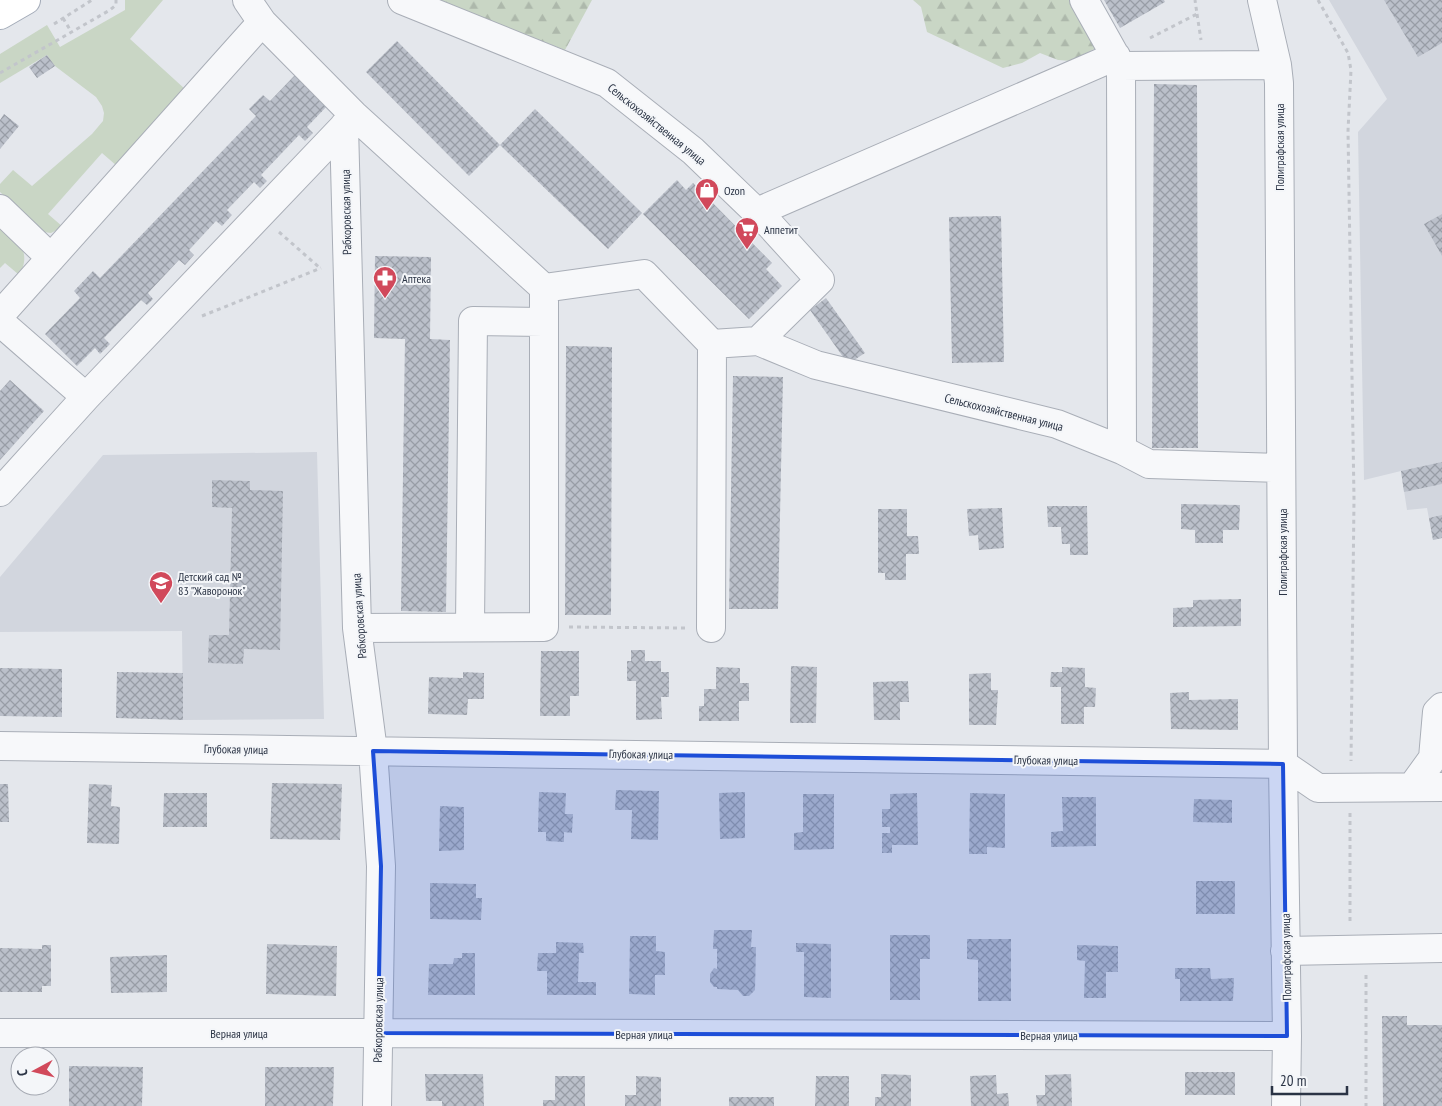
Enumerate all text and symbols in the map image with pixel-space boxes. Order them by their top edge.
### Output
street label: Сельскохозяйственная улица [605,80,709,168]
street label: Полиграфская улица [1272,103,1287,191]
street label: Рабкоровская улица [338,169,354,255]
shop icon: Ozon [694,177,720,211]
place label: Ozon [724,183,745,198]
supermarket icon: Аппетит [734,216,760,250]
place label: Аппетит [764,222,798,237]
pharmacy icon: Аптека [372,265,398,299]
place label: Аптека [402,271,431,286]
street label: Сельскохозяйственная улица [943,390,1065,434]
street label: Полиграфская улица [1275,508,1290,596]
place label: Детский сад № 83 "Жаворонок" [178,569,246,598]
school or university icon: Детский сад № 83 "Жаворонок" [148,570,174,604]
street label: Рабкоровская улица [349,573,369,659]
street label: Глубокая улица [204,741,268,757]
street label: Глубокая улица [609,746,673,762]
street label: Глубокая улица [1014,752,1078,768]
street label: Полиграфская улица [1278,913,1294,1001]
street label: Рабкоровская улица [370,977,386,1063]
street label: Верная улица [210,1026,268,1041]
street label: Верная улица [615,1027,673,1042]
street label: Верная улица [1020,1028,1078,1043]
north arrow [10,1046,60,1096]
scale bar [1272,1064,1347,1096]
text: С [13,1068,31,1077]
text: 20 m [1280,1071,1306,1090]

